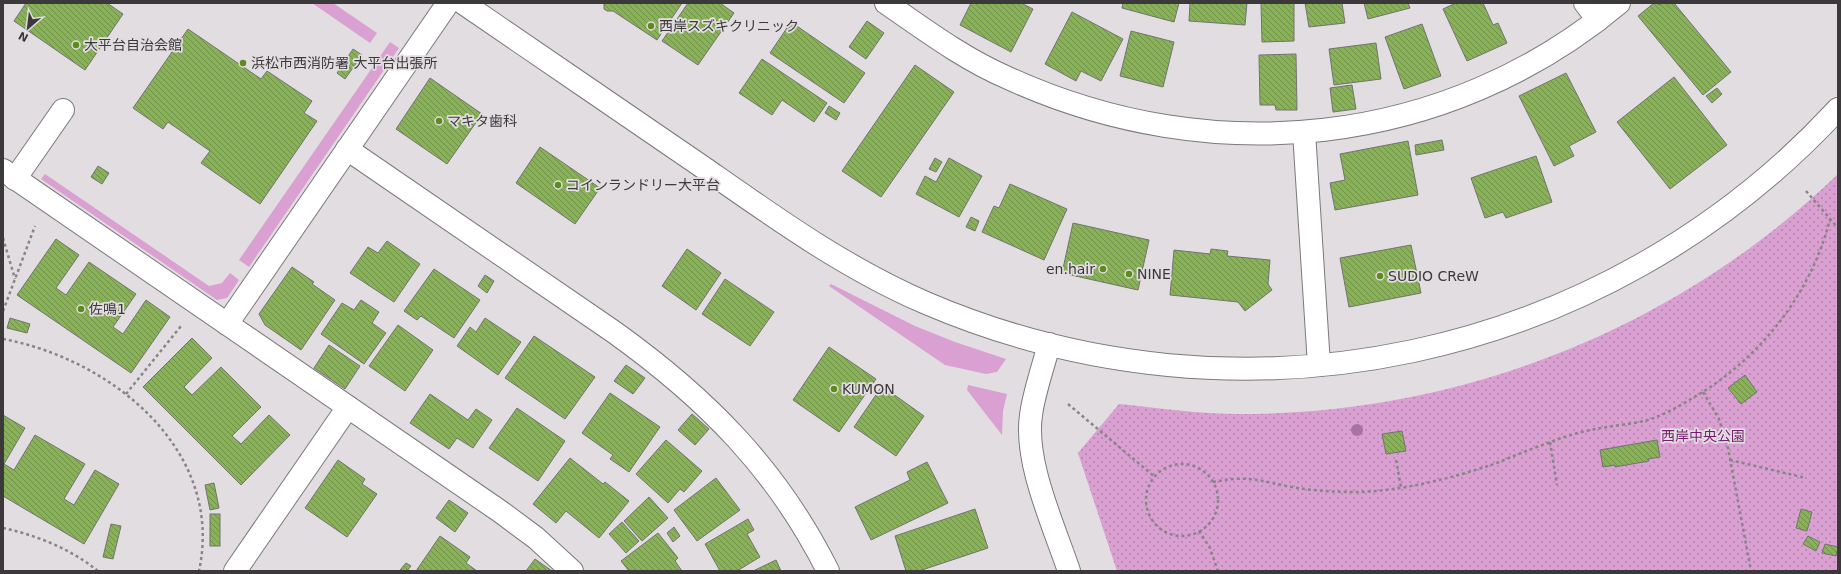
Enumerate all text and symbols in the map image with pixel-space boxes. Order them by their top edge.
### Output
north arrow [8,8,48,48]
place label: 西岸スズキクリニック [659,18,799,34]
marker: 西岸スズキクリニック [646,21,656,31]
text: N [16,28,31,44]
place label: 大平台自治会館 [84,37,182,53]
marker: 大平台自治会館 [71,40,81,50]
place label: 浜松市西消防署 大平台出張所 [251,55,437,71]
marker: 浜松市西消防署 大平台出張所 [238,58,248,68]
place label: マキタ歯科 [447,113,517,129]
marker: マキタ歯科 [434,116,444,126]
place label: コインランドリー大平台 [566,177,720,193]
marker: コインランドリー大平台 [553,180,563,190]
place label: en.hair [1046,261,1095,277]
marker: en.hair [1098,264,1108,274]
place label: NINE [1137,266,1171,282]
place label: SUDIO CReW [1388,268,1479,284]
marker: NINE [1124,269,1134,279]
marker: SUDIO CReW [1375,271,1385,281]
place label: 佐鳴1 [89,301,126,317]
marker: 佐鳴1 [76,304,86,314]
place label: KUMON [842,381,895,397]
marker: KUMON [829,384,839,394]
park label: 西岸中央公園 [1661,428,1745,444]

